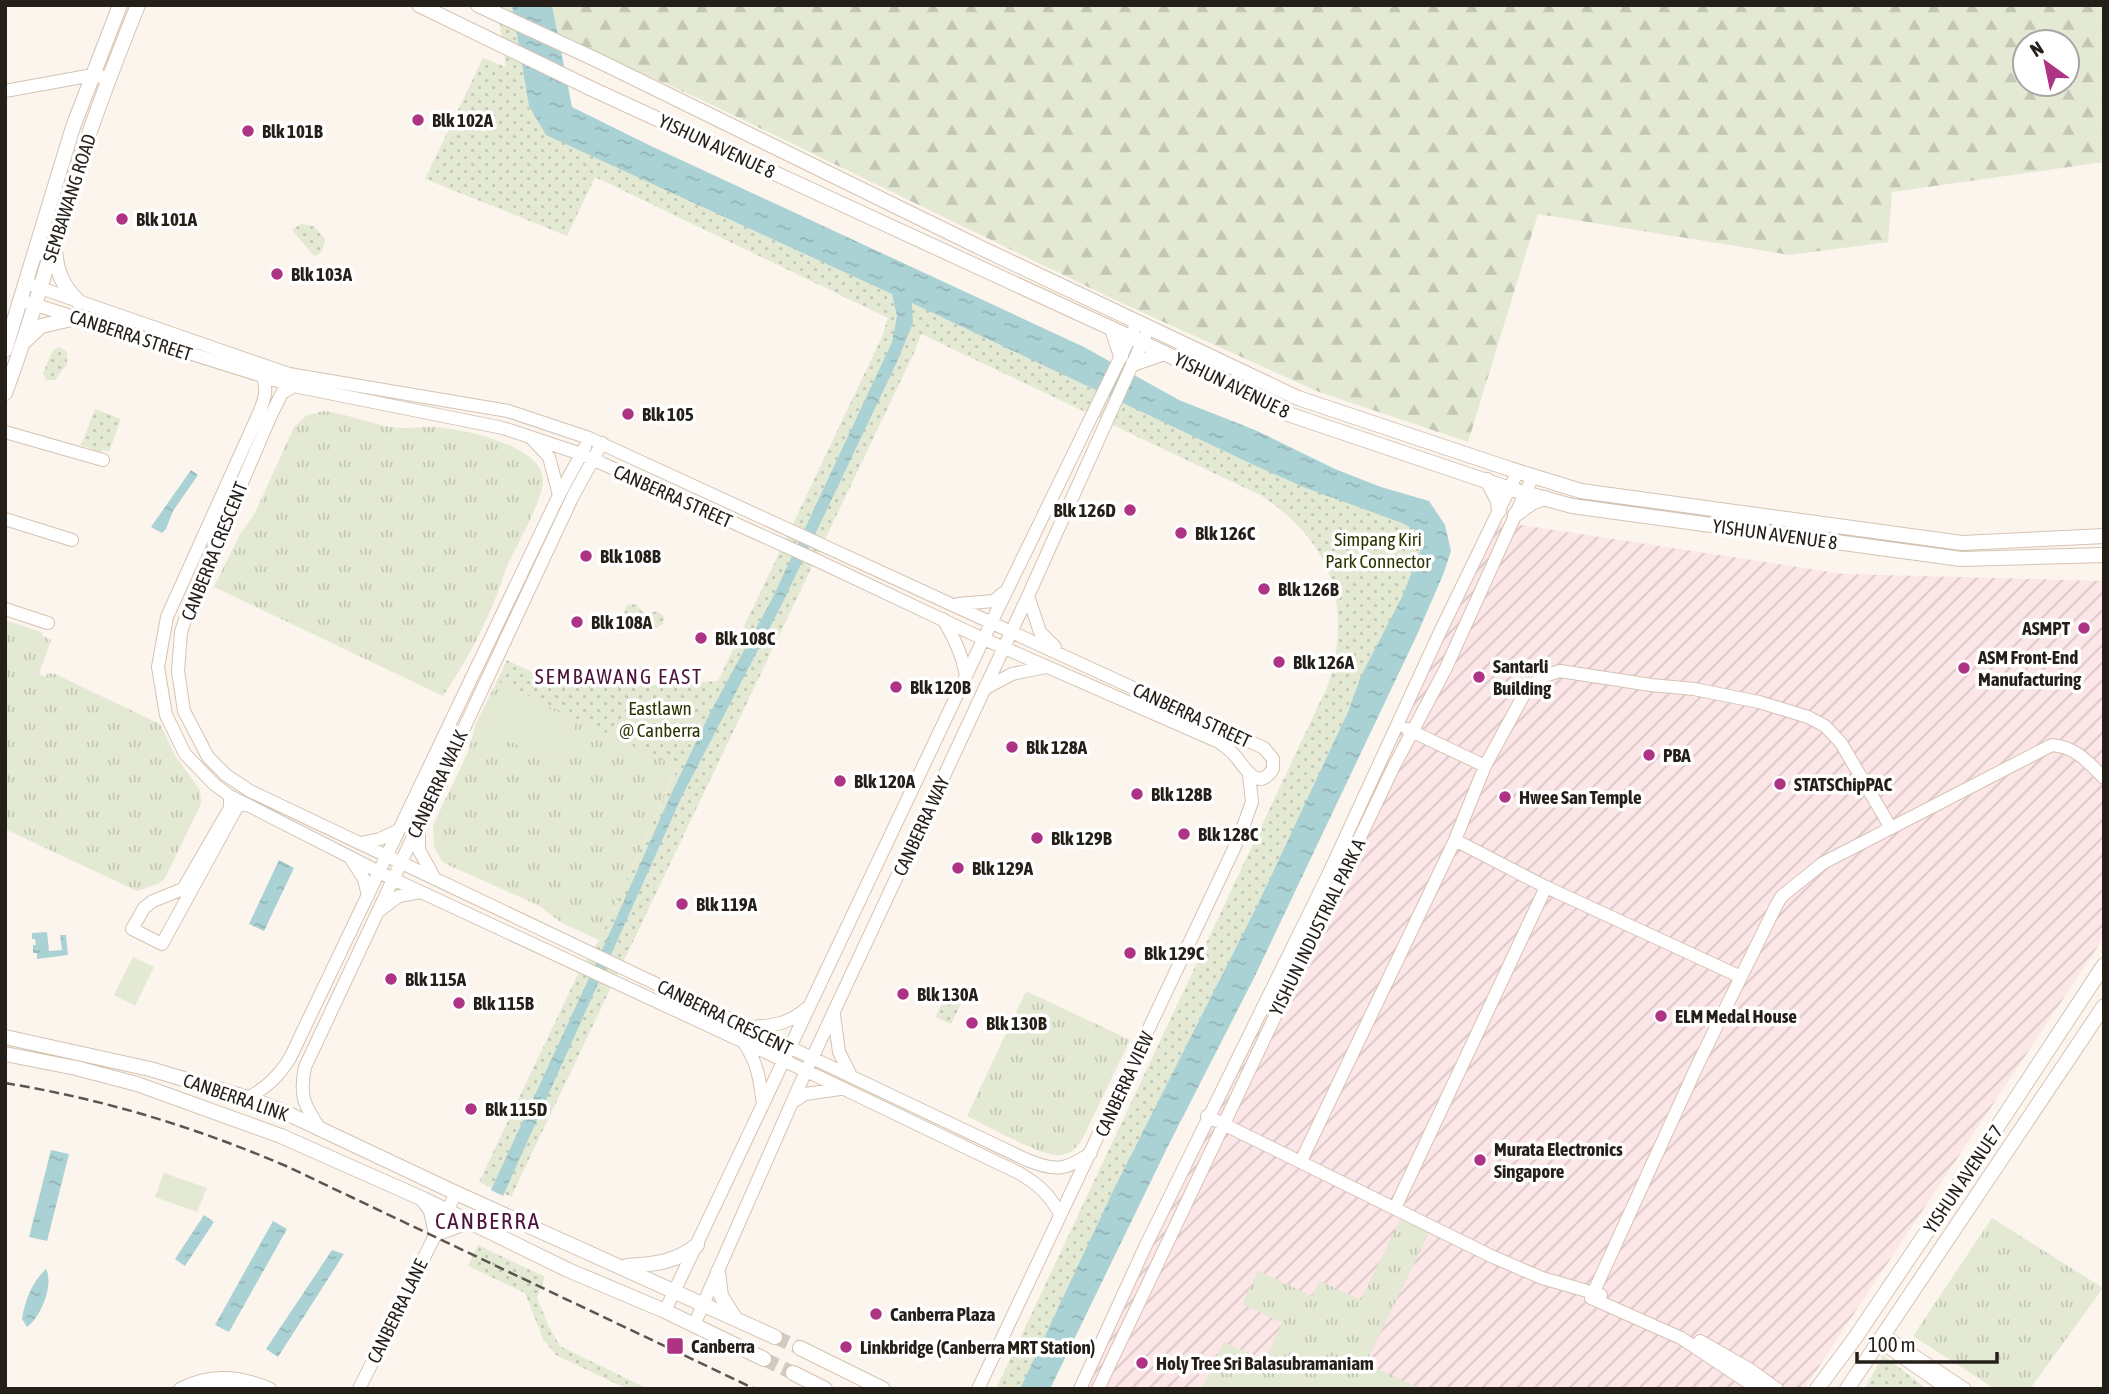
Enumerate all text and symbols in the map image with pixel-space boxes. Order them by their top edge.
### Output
north arrow [2011,28,2081,98]
text: N [2026,36,2047,61]
place label: Blk 102A [432,109,494,131]
street label: YISHUN AVENUE 8 [655,109,779,183]
marker: Blk 102A [410,112,426,128]
place label: Blk 101B [262,120,323,142]
marker: Blk 101B [240,123,256,139]
street label: SEMBAWANG ROAD [38,131,100,265]
place label: Blk 101A [136,208,198,230]
marker: Blk 101A [114,211,130,227]
place label: Blk 103A [291,263,353,285]
marker: Blk 103A [269,266,285,282]
street label: CANBERRA STREET [67,305,196,365]
street label: YISHUN AVENUE 8 [1171,348,1293,422]
place label: Blk 105 [642,403,694,425]
marker: Blk 105 [620,406,636,422]
street label: CANBERRA STREET [610,460,736,532]
street label: CANBERRA CRESCENT [176,478,252,623]
place label: Blk 126D [1054,499,1116,521]
marker: Blk 126D [1122,502,1138,518]
street label: YISHUN AVENUE 8 [1711,514,1839,554]
place label: Blk 126C [1195,522,1256,544]
marker: Blk 126C [1173,525,1189,541]
park label: Simpang Kiri Park Connector [1325,528,1431,572]
place label: Blk 108B [600,545,661,567]
marker: Blk 108B [578,548,594,564]
place label: Blk 126B [1278,578,1339,600]
marker: Blk 126B [1256,581,1272,597]
place label: Blk 108A [591,611,653,633]
marker: Blk 108A [569,614,585,630]
place label: ASMPT [2021,617,2071,639]
marker: ASMPT [2076,620,2092,636]
place label: Blk 108C [715,627,776,649]
marker: Blk 108C [693,630,709,646]
place label: ASM Front-End Manufacturing [1977,646,2082,690]
place label: Blk 126A [1293,651,1355,673]
marker: Blk 126A [1271,654,1287,670]
place label: Santarli Building [1493,655,1552,699]
marker: ASM Front-End Manufacturing [1956,660,1972,676]
district label: SEMBAWANG EAST [535,664,703,688]
marker: Santarli Building [1471,669,1487,685]
place label: Blk 120B [910,676,971,698]
street label: CANBERRA STREET [1130,678,1255,752]
marker: Blk 120B [888,679,904,695]
park label: Eastlawn @ Canberra [619,697,701,741]
street label: CANBERRA WALK [402,726,472,841]
place label: Blk 128A [1026,736,1088,758]
marker: Blk 128A [1004,739,1020,755]
place label: PBA [1663,744,1691,766]
marker: PBA [1641,747,1657,763]
place label: Blk 120A [854,770,916,792]
street label: CANBERRA WAY [888,772,954,879]
marker: Blk 120A [832,773,848,789]
place label: STATSChipPAC [1794,773,1892,795]
marker: STATSChipPAC [1772,776,1788,792]
place label: Blk 128B [1151,783,1212,805]
marker: Blk 128B [1129,786,1145,802]
place label: Hwee San Temple [1519,786,1642,808]
marker: Hwee San Temple [1497,789,1513,805]
place label: Blk 128C [1198,823,1259,845]
marker: Blk 128C [1176,826,1192,842]
place label: Blk 129B [1051,827,1112,849]
marker: Blk 129B [1029,830,1045,846]
street label: YISHUN INDUSTRIAL PARK A [1265,834,1370,1019]
place label: Blk 129A [972,857,1034,879]
marker: Blk 129A [950,860,966,876]
place label: Blk 119A [696,893,758,915]
marker: Blk 119A [674,896,690,912]
place label: Blk 129C [1144,942,1205,964]
marker: Blk 129C [1122,945,1138,961]
place label: Blk 115A [405,968,467,990]
marker: Blk 115A [383,971,399,987]
street label: CANBERRA CRESCENT [654,975,797,1059]
place label: Blk 130A [917,983,979,1005]
marker: Blk 130A [895,986,911,1002]
place label: Blk 115B [473,992,534,1014]
marker: Blk 115B [451,995,467,1011]
place label: ELM Medal House [1675,1005,1797,1027]
marker: ELM Medal House [1653,1008,1669,1024]
place label: Blk 130B [986,1012,1047,1034]
marker: Blk 130B [964,1015,980,1031]
street label: CANBERRA VIEW [1090,1028,1158,1140]
street label: CANBERRA LINK [181,1069,292,1125]
place label: Blk 115D [485,1098,548,1120]
marker: Blk 115D [463,1101,479,1117]
street label: YISHUN AVENUE 7 [1919,1121,2007,1237]
place label: Murata Electronics Singapore [1494,1138,1623,1182]
marker: Murata Electronics Singapore [1472,1152,1488,1168]
district label: CANBERRA [435,1208,541,1234]
street label: CANBERRA LANE [362,1255,432,1367]
place label: Canberra Plaza [890,1303,996,1325]
marker: Canberra Plaza [868,1306,884,1322]
scale bar [1857,1320,1997,1364]
text: 100 m [1868,1332,1916,1356]
place label: Canberra [691,1335,755,1357]
marker: Canberra [665,1336,685,1356]
place label: Linkbridge (Canberra MRT Station) [860,1336,1095,1358]
marker: Linkbridge (Canberra MRT Station) [838,1339,854,1355]
place label: Holy Tree Sri Balasubramaniam [1156,1352,1374,1374]
marker: Holy Tree Sri Balasubramaniam [1134,1355,1150,1371]

